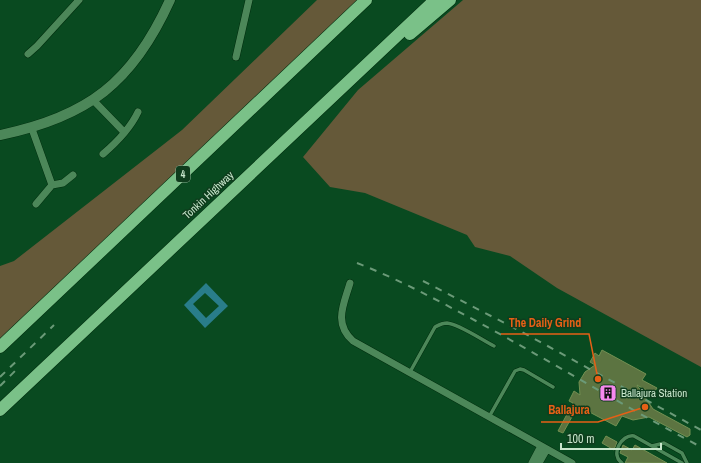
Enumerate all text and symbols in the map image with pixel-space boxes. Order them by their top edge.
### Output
road number: 4 [176,166,190,182]
street label: Tonkin Highway [180,168,237,222]
callout: The Daily Grind [501,310,589,334]
text: The Daily Grind [509,315,581,331]
building icon: Ballajura Station [598,383,618,403]
place label: Ballajura Station [621,386,687,400]
callout: Ballajura [541,398,598,422]
text: Ballajura [548,402,590,418]
scale bar [561,425,661,451]
text: 100 m [567,431,594,447]

